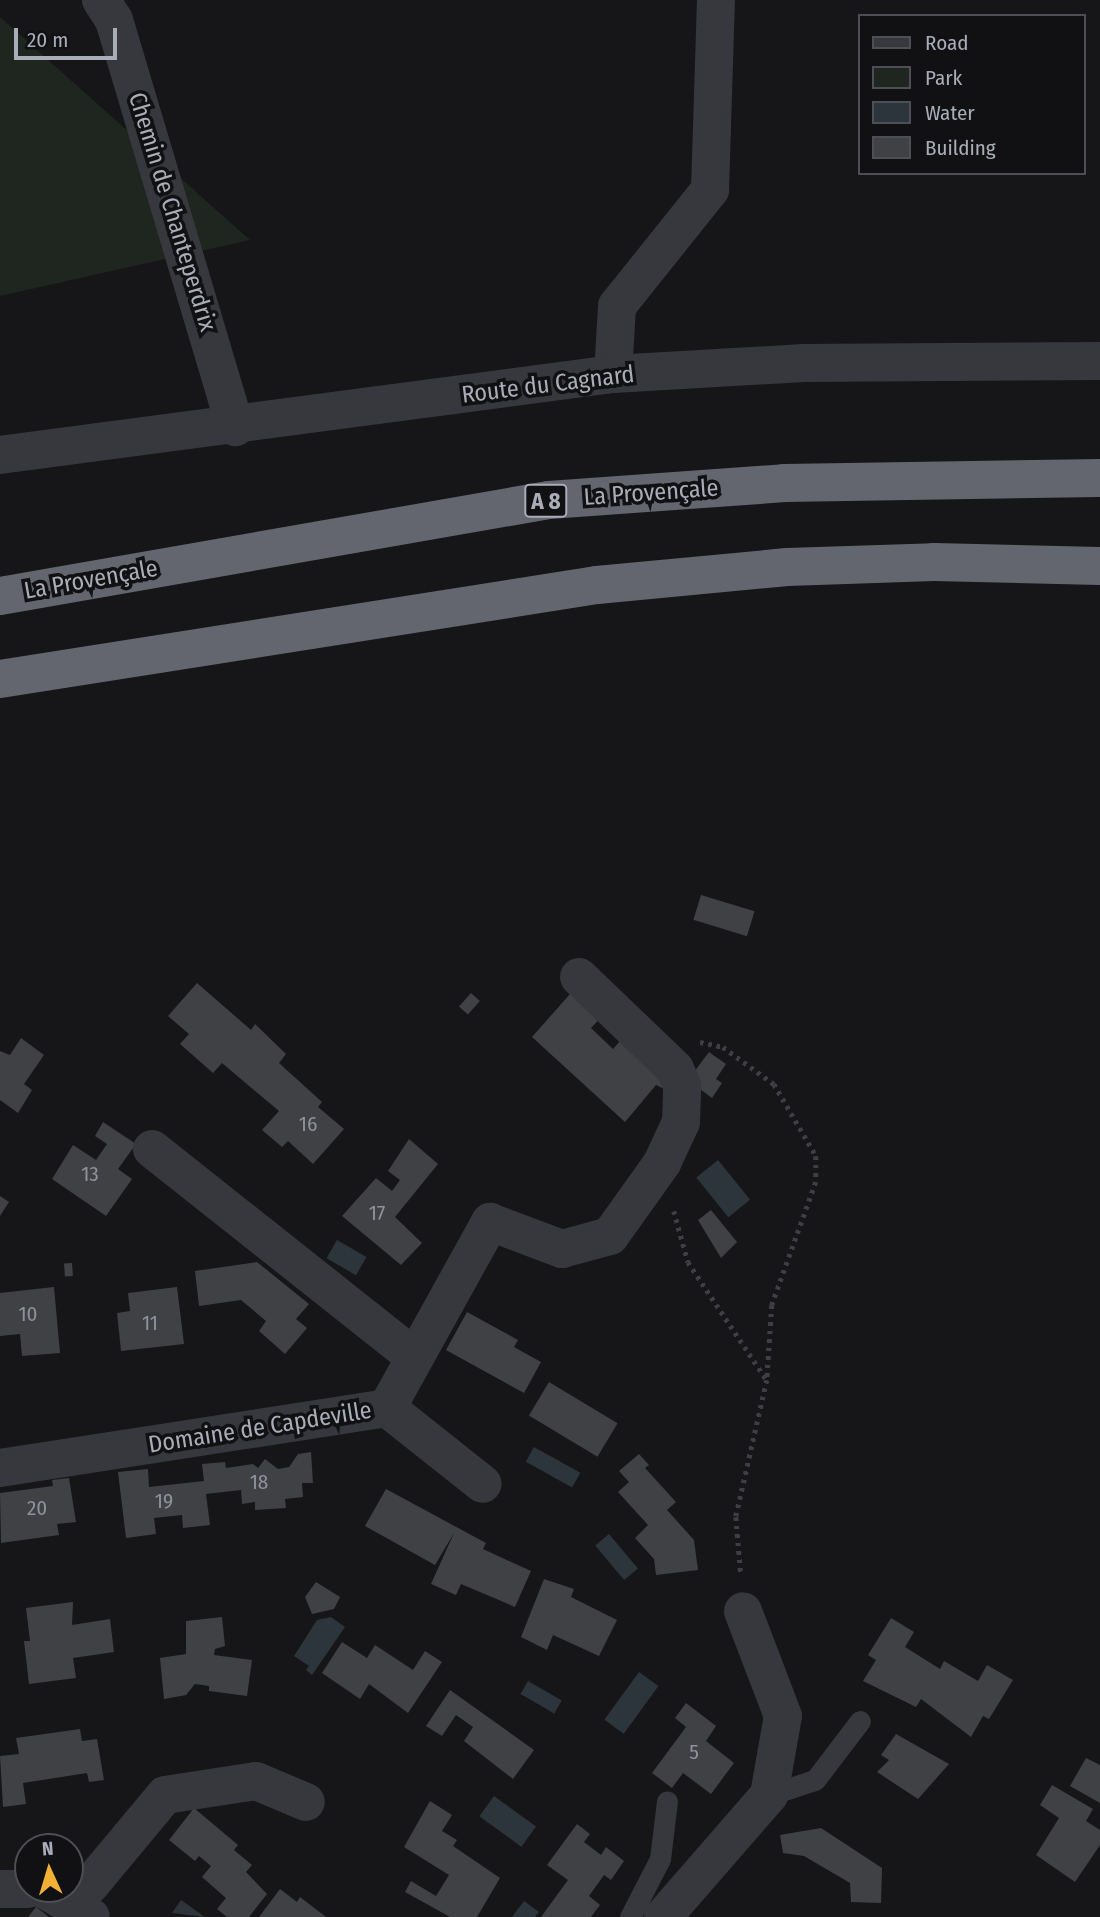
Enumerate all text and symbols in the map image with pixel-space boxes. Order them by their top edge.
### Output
scale bar [18,14,121,58]
legend [858,14,1086,175]
text: 20 m [27,27,68,53]
text: Road [925,30,969,56]
text: Park [925,65,962,91]
street label: Chemin de Chanteperdrix [122,89,222,335]
text: Water [925,100,975,126]
text: Building [925,135,996,161]
street label: Route du Cagnard [460,360,636,410]
street label: La Provençale [583,474,719,512]
road number: A 8 [523,481,569,520]
street label: La Provençale [22,554,160,606]
house number: 16 [299,1111,317,1137]
house number: 13 [81,1161,99,1187]
house number: 17 [369,1200,385,1226]
house number: 10 [18,1301,38,1327]
house number: 11 [142,1310,158,1336]
street label: Domaine de Capdeville [146,1396,374,1460]
house number: 18 [250,1469,268,1495]
house number: 19 [155,1488,173,1514]
house number: 20 [27,1495,47,1521]
house number: 5 [689,1739,699,1765]
north arrow [14,1833,84,1903]
text: N [41,1837,54,1860]

